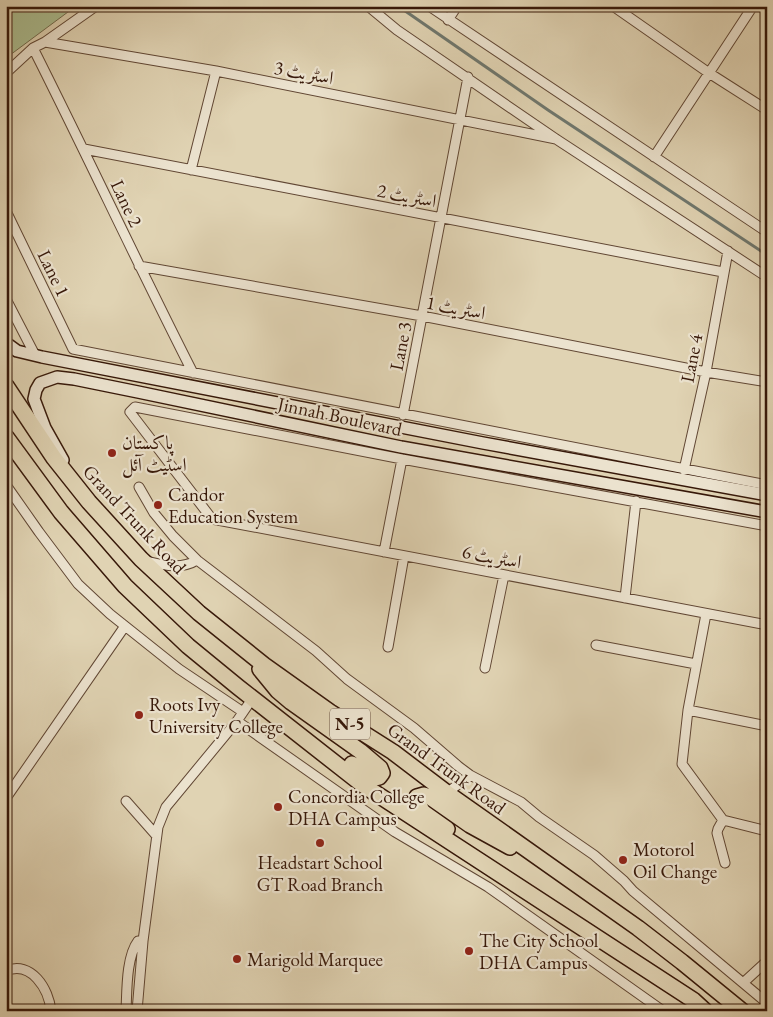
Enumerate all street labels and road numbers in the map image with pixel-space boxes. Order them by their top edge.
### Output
street label: اسٹریٹ 3 [272,54,336,90]
street label: Lane 2 [105,176,148,231]
street label: اسٹریٹ 2 [375,177,439,213]
street label: Lane 1 [32,246,76,301]
street label: اسٹریٹ 1 [424,289,488,325]
street label: Lane 3 [384,320,417,373]
street label: Lane 4 [675,331,709,385]
street label: Jinnah Boulevard [273,391,405,442]
street label: Grand Trunk Road [77,459,192,580]
street label: اسٹریٹ 6 [460,538,524,574]
road number: N-5 [330,709,370,740]
street label: Grand Trunk Road [382,717,511,820]

